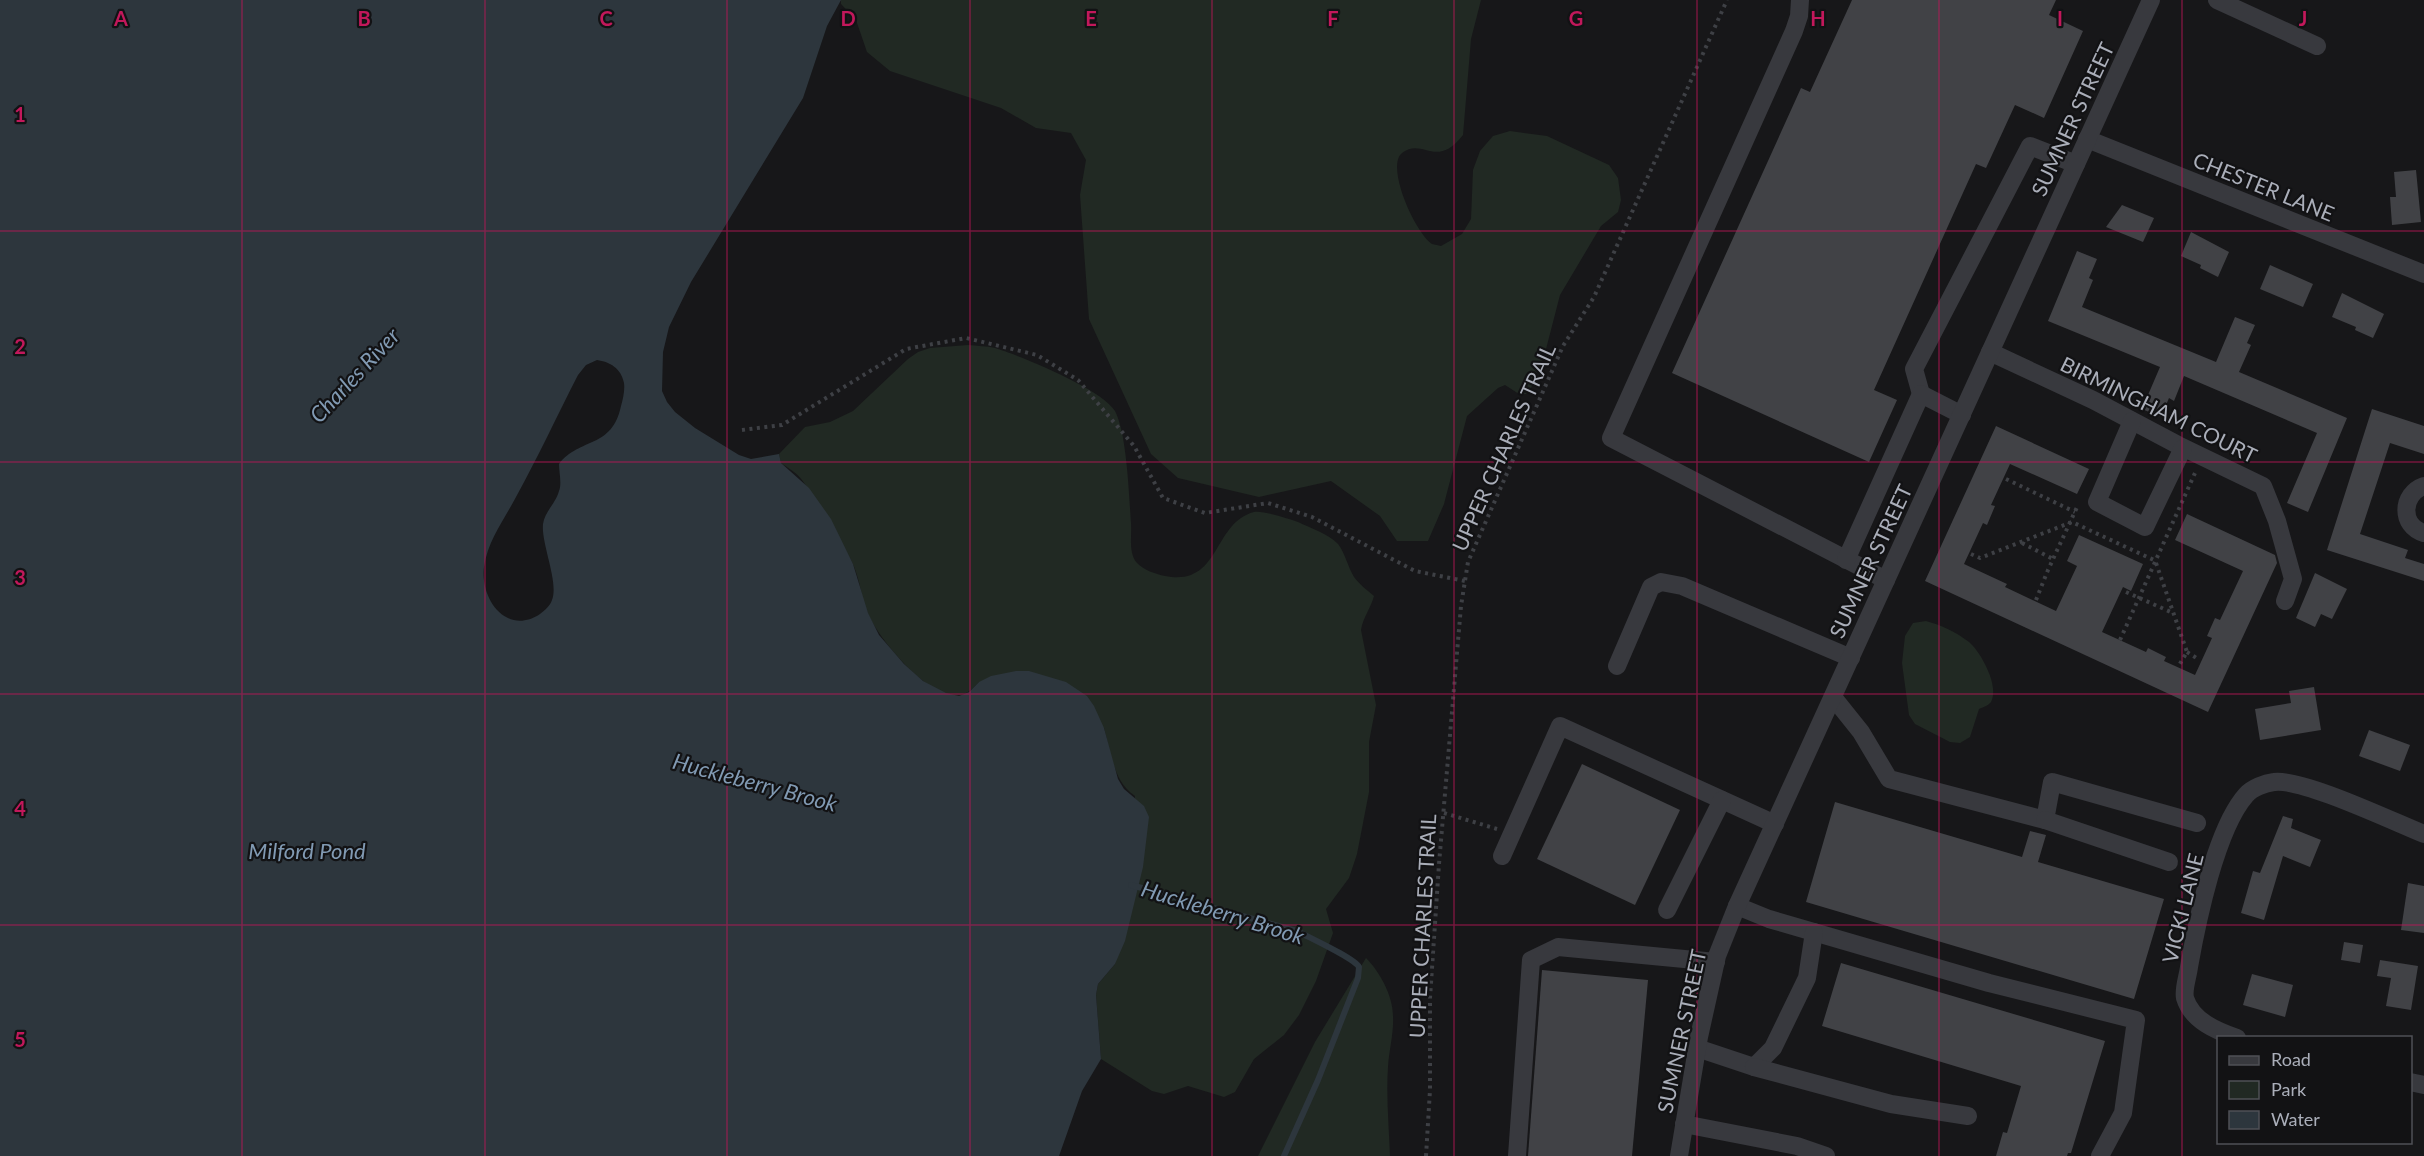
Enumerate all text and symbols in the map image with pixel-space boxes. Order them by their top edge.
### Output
text: A [113,6,128,30]
text: B [357,6,371,30]
text: C [599,6,613,30]
text: D [840,6,856,30]
text: E [1085,6,1097,30]
text: F [1327,6,1339,30]
text: G [1569,6,1583,30]
text: H [1810,6,1826,30]
text: I [2057,6,2063,30]
text: J [2299,6,2307,30]
street label: SUMNER STREET [2025,38,2119,200]
text: 1 [14,102,26,126]
street label: CHESTER LANE [2190,146,2338,226]
water label: Charles River [303,322,405,428]
text: 2 [14,334,26,358]
street label: UPPER CHARLES TRAIL [1446,339,1560,555]
street label: BIRMINGHAM COURT [2057,351,2262,468]
street label: SUMNER STREET [1823,480,1917,642]
text: 3 [14,565,26,589]
water label: Huckleberry Brook [670,747,841,817]
text: 4 [14,796,26,820]
street label: UPPER CHARLES TRAIL [1404,813,1440,1039]
water label: Milford Pond [248,837,366,864]
street label: VICKI LANE [2156,850,2208,966]
water label: Huckleberry Brook [1138,874,1308,950]
street label: SUMNER STREET [1651,946,1711,1115]
text: 5 [14,1027,26,1051]
legend [2217,1036,2412,1144]
text: Road [2271,1048,2311,1070]
text: Park [2271,1078,2307,1100]
text: Water [2271,1108,2320,1130]

